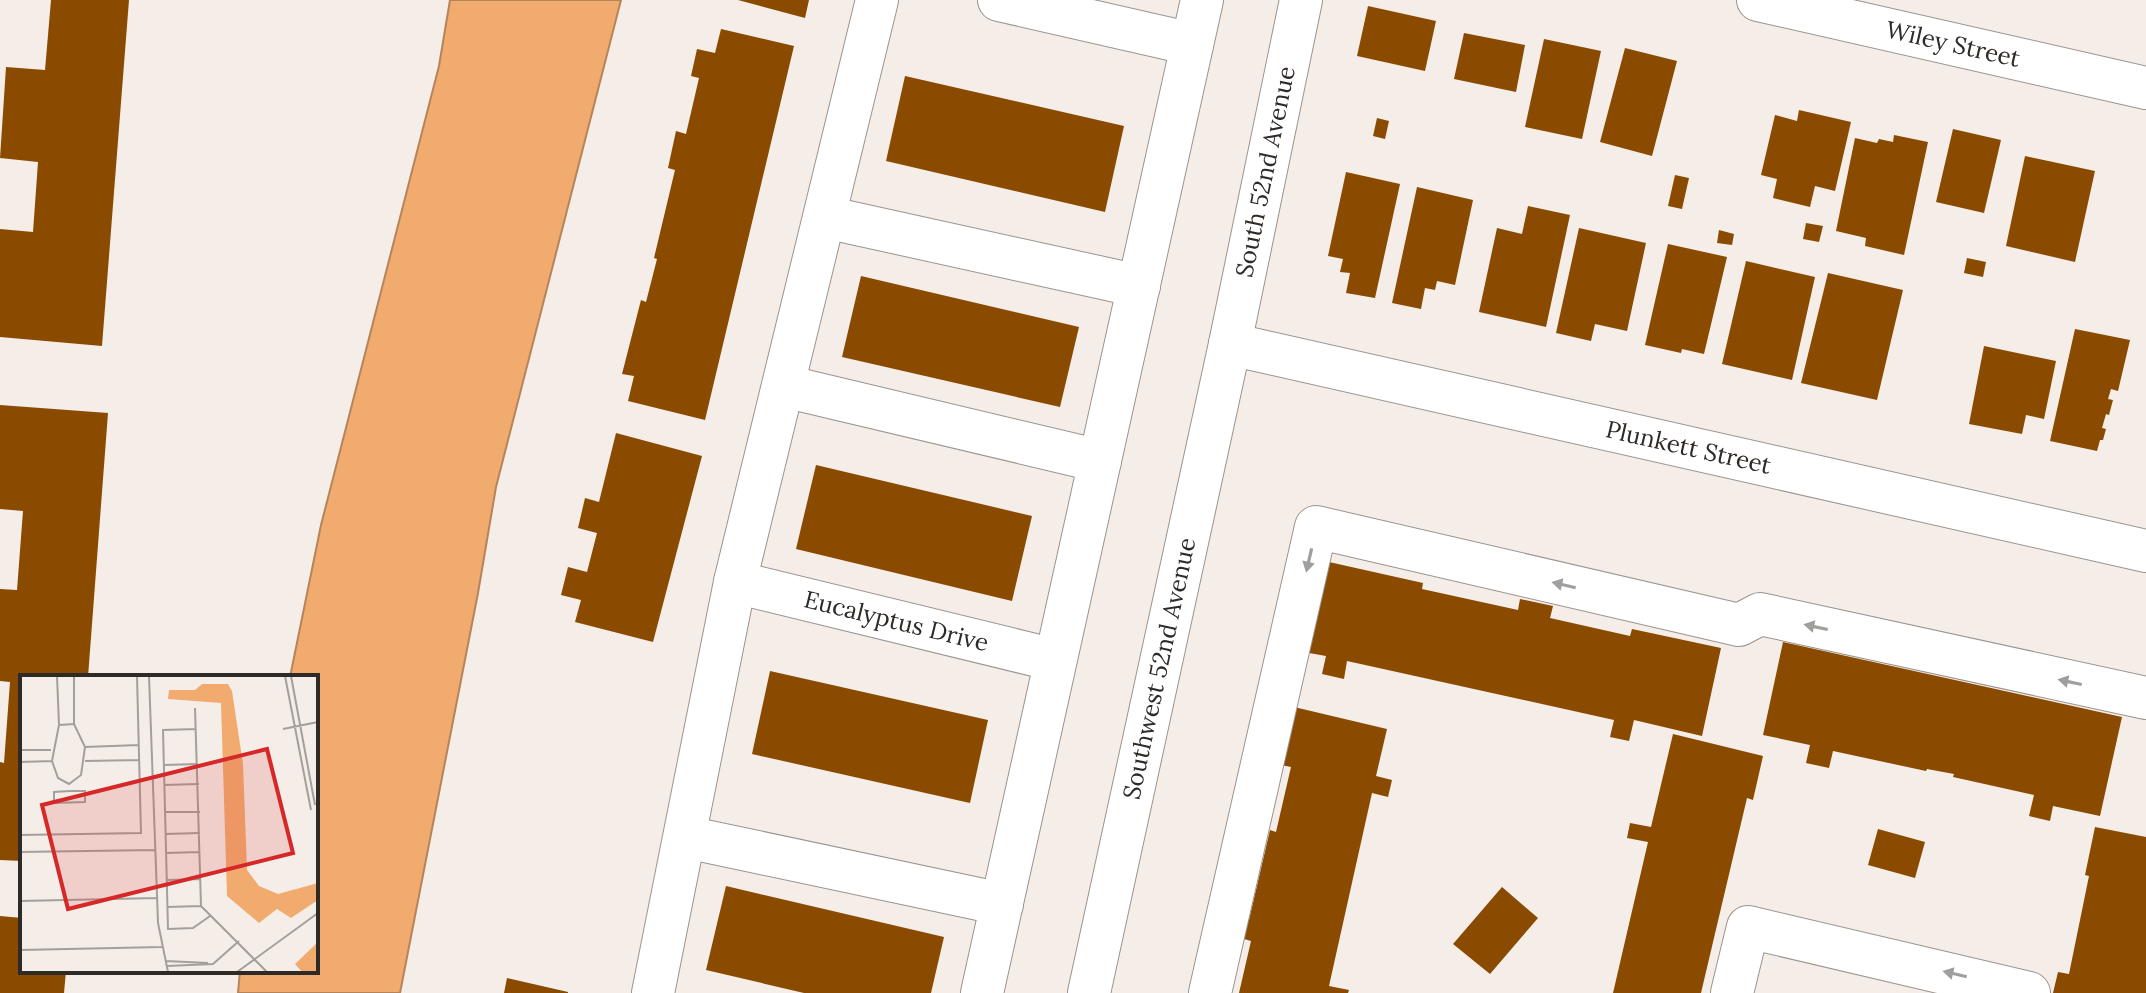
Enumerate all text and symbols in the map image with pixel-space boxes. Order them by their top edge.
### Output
street label: Wiley Street [1883,14,2024,74]
street label: South 52nd Avenue [1228,63,1302,280]
street label: Plunkett Street [1603,413,1775,481]
street label: Southwest 52nd Avenue [1116,535,1202,802]
one-way arrow [1302,548,1315,573]
one-way arrow [1551,578,1576,590]
street label: Eucalyptus Drive [801,583,992,658]
one-way arrow [1803,620,1828,633]
inset map [20,675,318,973]
one-way arrow [2057,675,2082,688]
one-way arrow [1942,968,1967,980]

